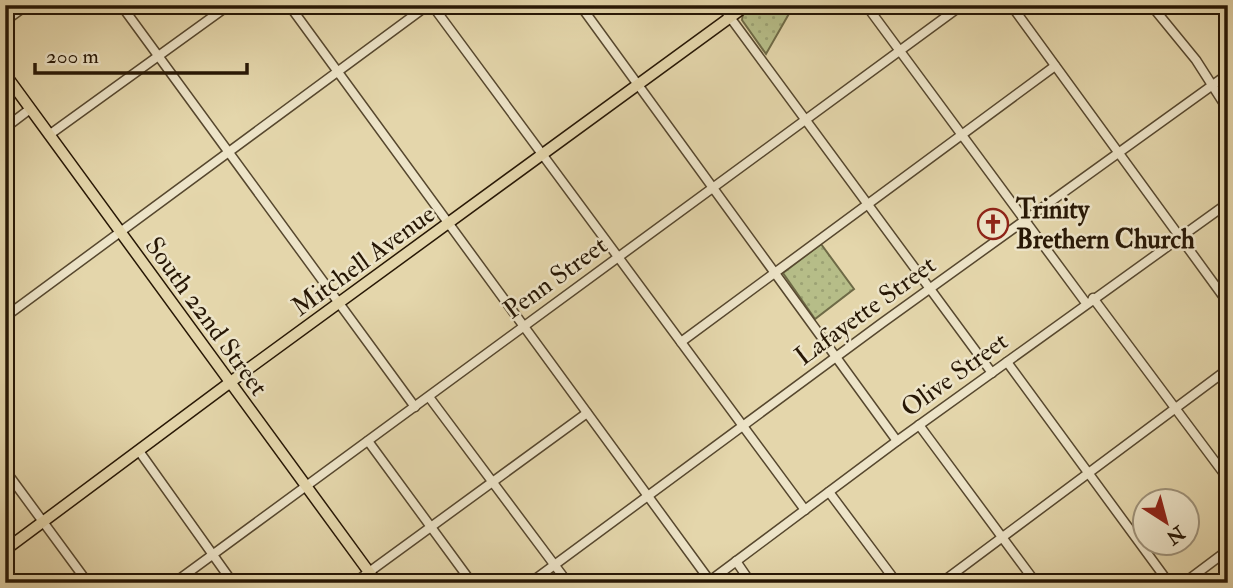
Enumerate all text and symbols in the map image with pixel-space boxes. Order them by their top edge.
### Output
scale bar [35,32,247,76]
text: 200 m [46,43,99,70]
place label: Trinity Brethern Church [1015,194,1195,256]
street label: Mitchell Avenue [286,198,442,324]
church icon: Trinity Brethern Church [976,207,1010,241]
street label: Penn Street [498,229,614,326]
street label: South 22nd Street [138,231,275,402]
street label: Lafayette Street [789,249,942,373]
street label: Olive Street [895,325,1014,424]
north arrow [1132,486,1202,556]
text: N [1161,520,1190,550]

